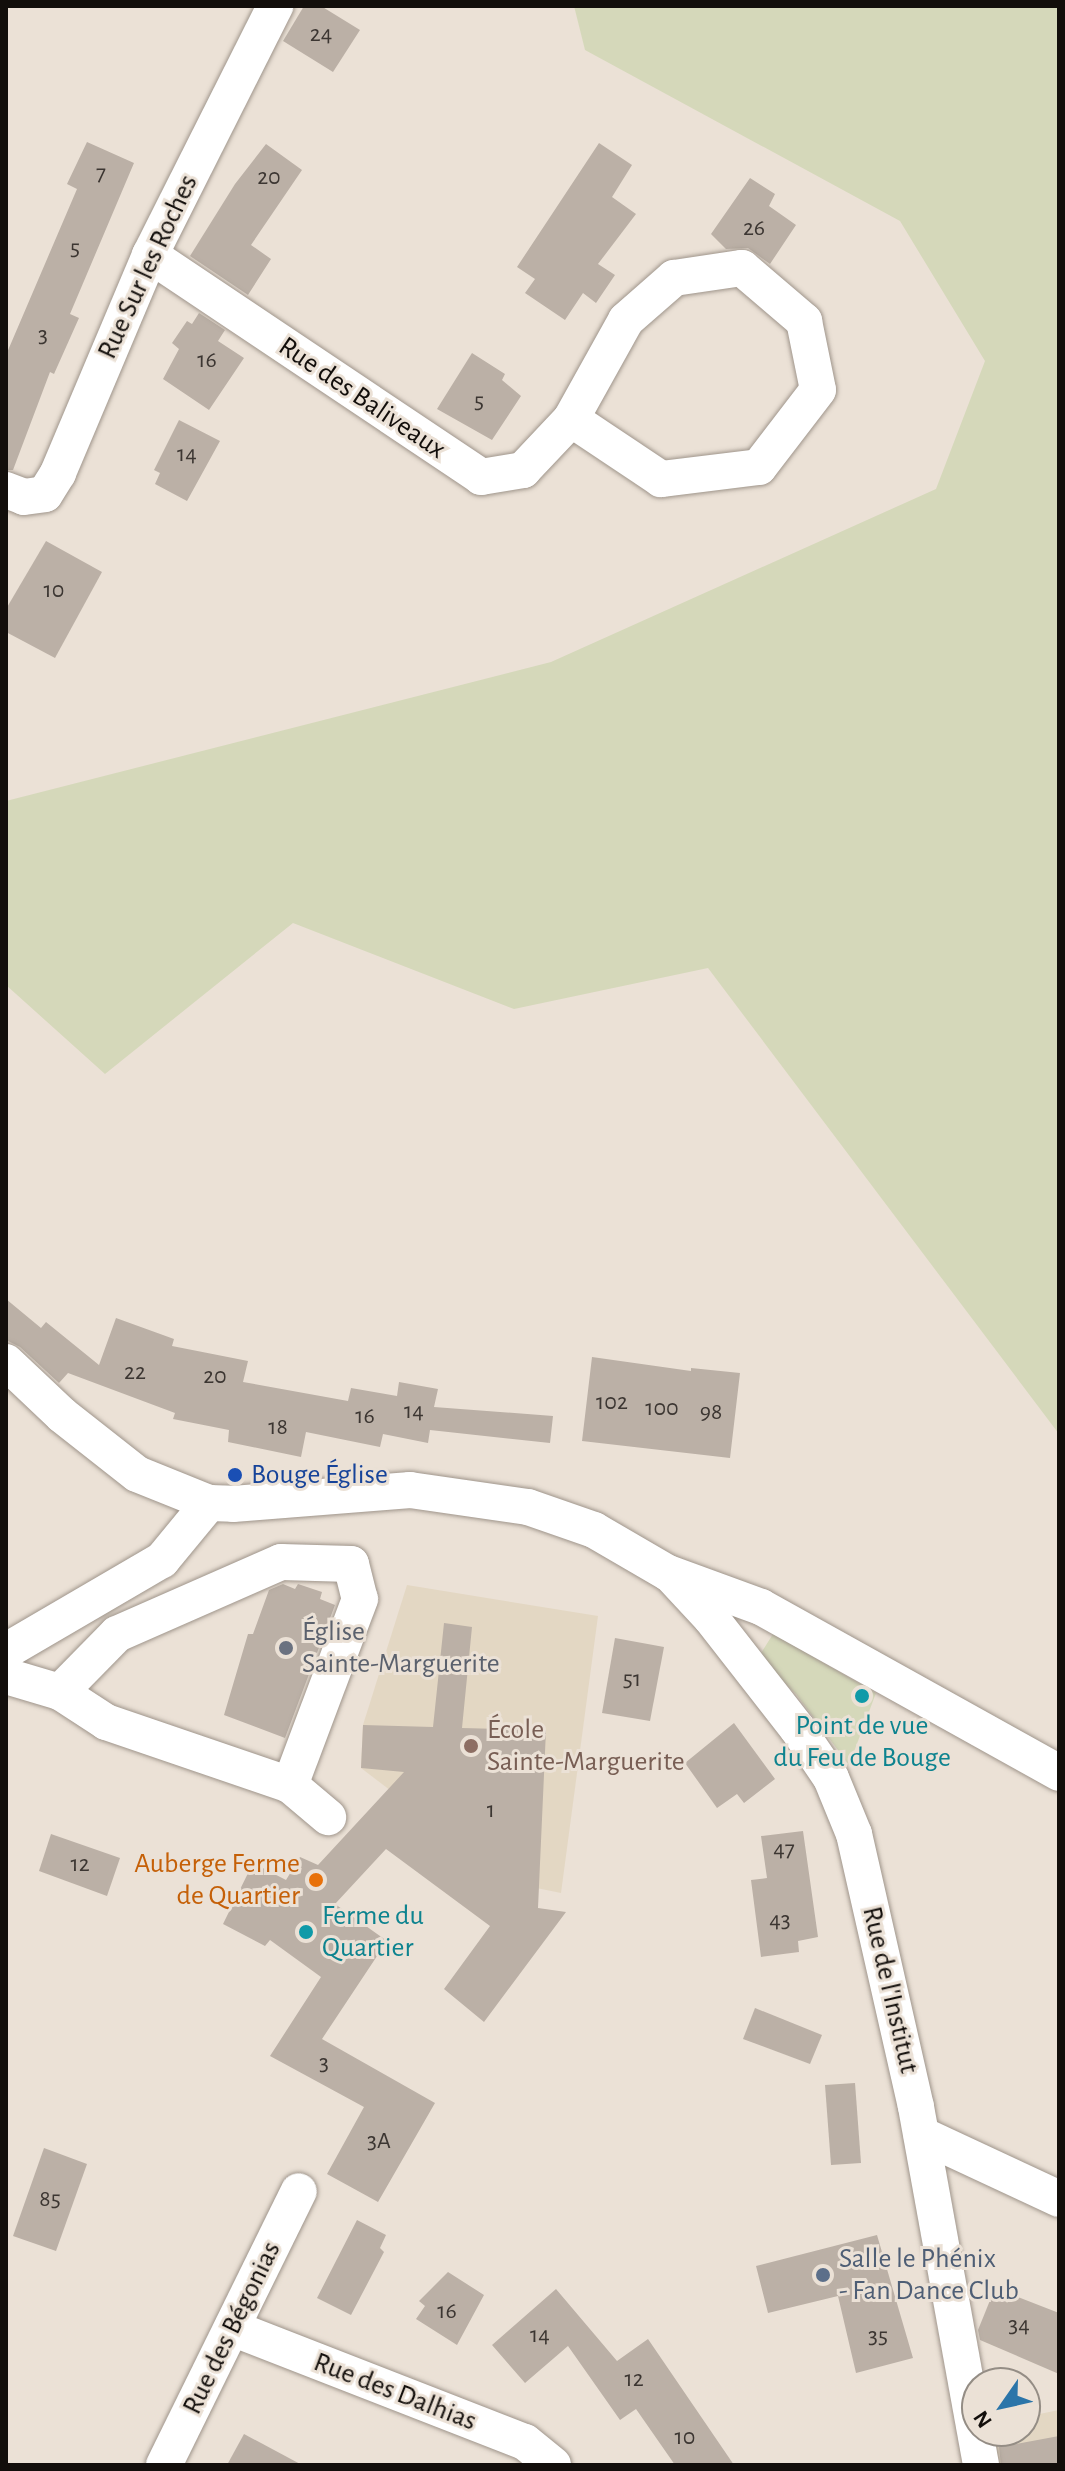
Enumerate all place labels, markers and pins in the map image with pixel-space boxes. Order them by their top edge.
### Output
place label: Bouge Église [251,1458,388,1492]
marker: Bouge Église [226,1466,244,1484]
place label: Église Sainte-Marguerite [302,1615,500,1681]
marker: Église Sainte-Marguerite [277,1639,295,1657]
marker: Point de vue du Feu de Bouge [853,1687,871,1705]
place label: Point de vue du Feu de Bouge [773,1709,951,1775]
place label: École Sainte-Marguerite [487,1713,685,1779]
marker: École Sainte-Marguerite [462,1737,480,1755]
place label: Auberge Ferme de Quartier [134,1847,300,1913]
marker: Auberge Ferme de Quartier [307,1871,325,1889]
place label: Ferme du Quartier [322,1899,424,1965]
marker: Ferme du Quartier [297,1923,315,1941]
place label: Salle le Phénix - Fan Dance Club [839,2242,1019,2308]
marker: Salle le Phénix - Fan Dance Club [814,2266,832,2284]

